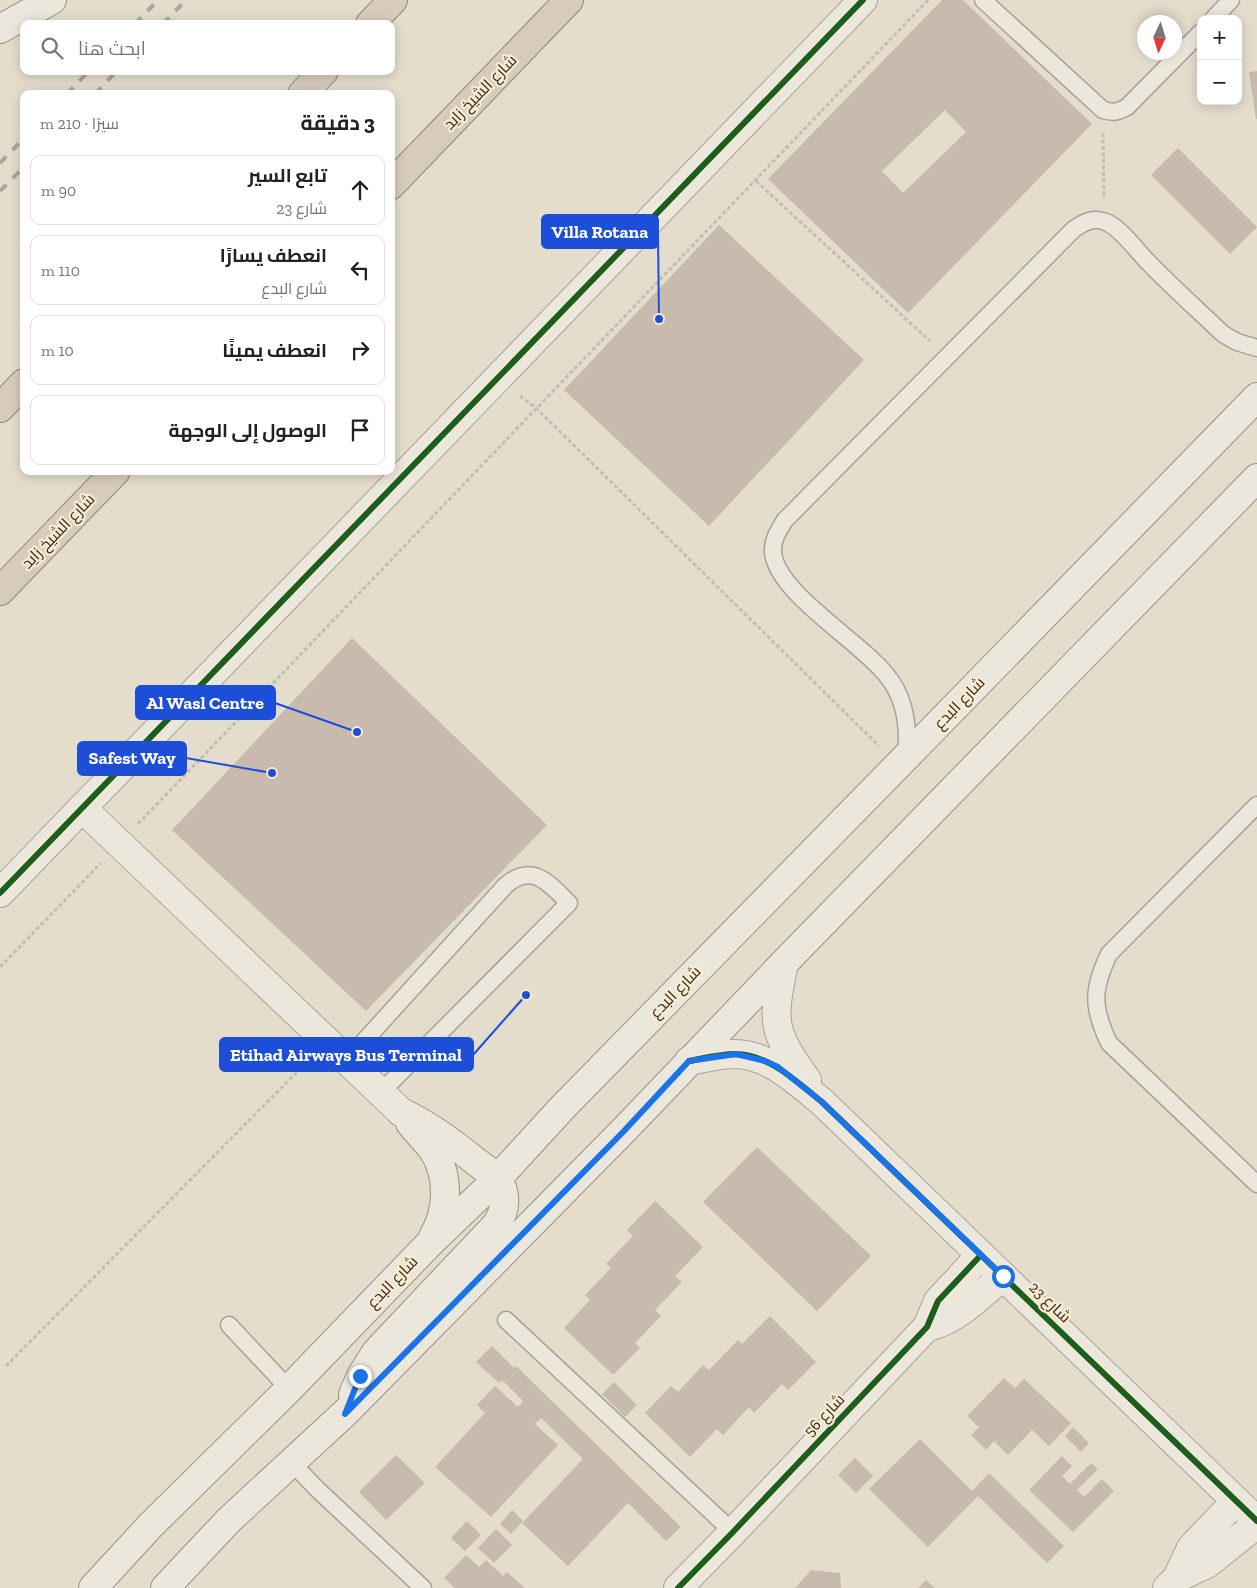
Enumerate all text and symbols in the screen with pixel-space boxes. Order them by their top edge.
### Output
north arrow [1137,15,1182,60]
map controls [1197,15,1242,105]
button: + [1197,15,1242,60]
search box [20,20,395,75]
icon: search [38,34,66,62]
text: ابحث هنا [78,37,146,60]
street label: شارع الشيخ زايد [440,51,522,135]
button: − [1197,60,1242,105]
text: 3 دقيقة [301,110,375,135]
text: سيرًا · 210 m [40,114,119,133]
text: تابع السير [248,164,327,187]
icon: ahead [346,176,374,204]
text: 90 m [41,181,76,200]
text: شارع 23 [276,199,327,218]
callout: Villa Rotana [542,215,658,248]
text: Villa Rotana [552,221,648,243]
text: انعطف يسارًا [220,244,327,267]
icon: left [346,256,374,284]
text: 110 m [41,261,80,280]
text: شارع البدع [262,279,327,298]
icon: right [346,336,374,364]
text: انعطف يمينًا [222,339,327,362]
text: 10 m [41,341,74,360]
icon: arrive [346,416,374,444]
text: الوصول إلى الوجهة [169,419,327,442]
street label: شارع الشيخ زايد [18,490,100,574]
street label: شارع البدع [929,673,990,735]
callout: Al Wasl Centre [136,686,275,719]
text: Al Wasl Centre [146,692,264,714]
callout: Safest Way [78,742,186,775]
text: Safest Way [88,747,176,769]
street label: شارع البدع [645,962,706,1024]
callout: Etihad Airways Bus Terminal [220,1038,473,1071]
text: Etihad Airways Bus Terminal [230,1044,462,1066]
street label: شارع البدع [362,1252,423,1314]
route start [992,1265,1015,1288]
street label: شارع 23 [1024,1278,1075,1328]
route end [349,1365,372,1388]
street label: شارع 56 [800,1390,850,1442]

